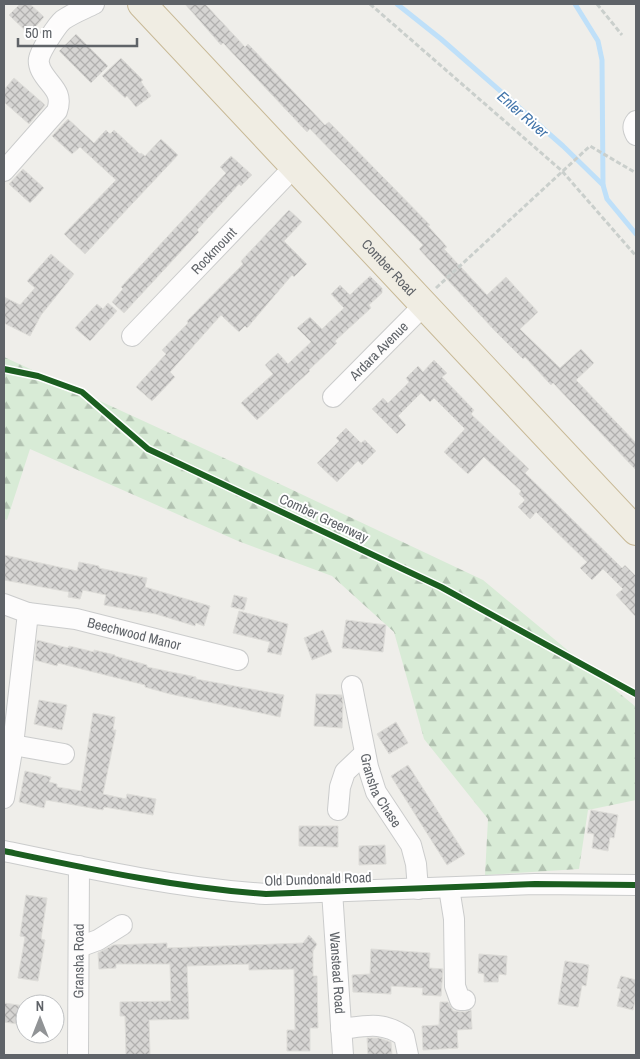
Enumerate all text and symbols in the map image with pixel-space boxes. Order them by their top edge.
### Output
scale bar [18,15,136,47]
text: 50 m [25,22,52,43]
water label: Enler River [493,86,554,143]
street label: Rockmount [187,224,240,278]
street label: Comber Road [358,235,420,300]
street label: Ardara Avenue [345,317,412,385]
street label: Comber Greenway [277,489,372,547]
street label: Beechwood Manor [86,613,183,654]
street label: Gransha Chase [356,752,406,831]
street label: Old Dundonald Road [264,868,372,890]
street label: Gransha Road [69,924,88,998]
street label: Wanstead Road [326,931,349,1014]
north arrow [15,994,65,1044]
text: N [36,997,44,1015]

